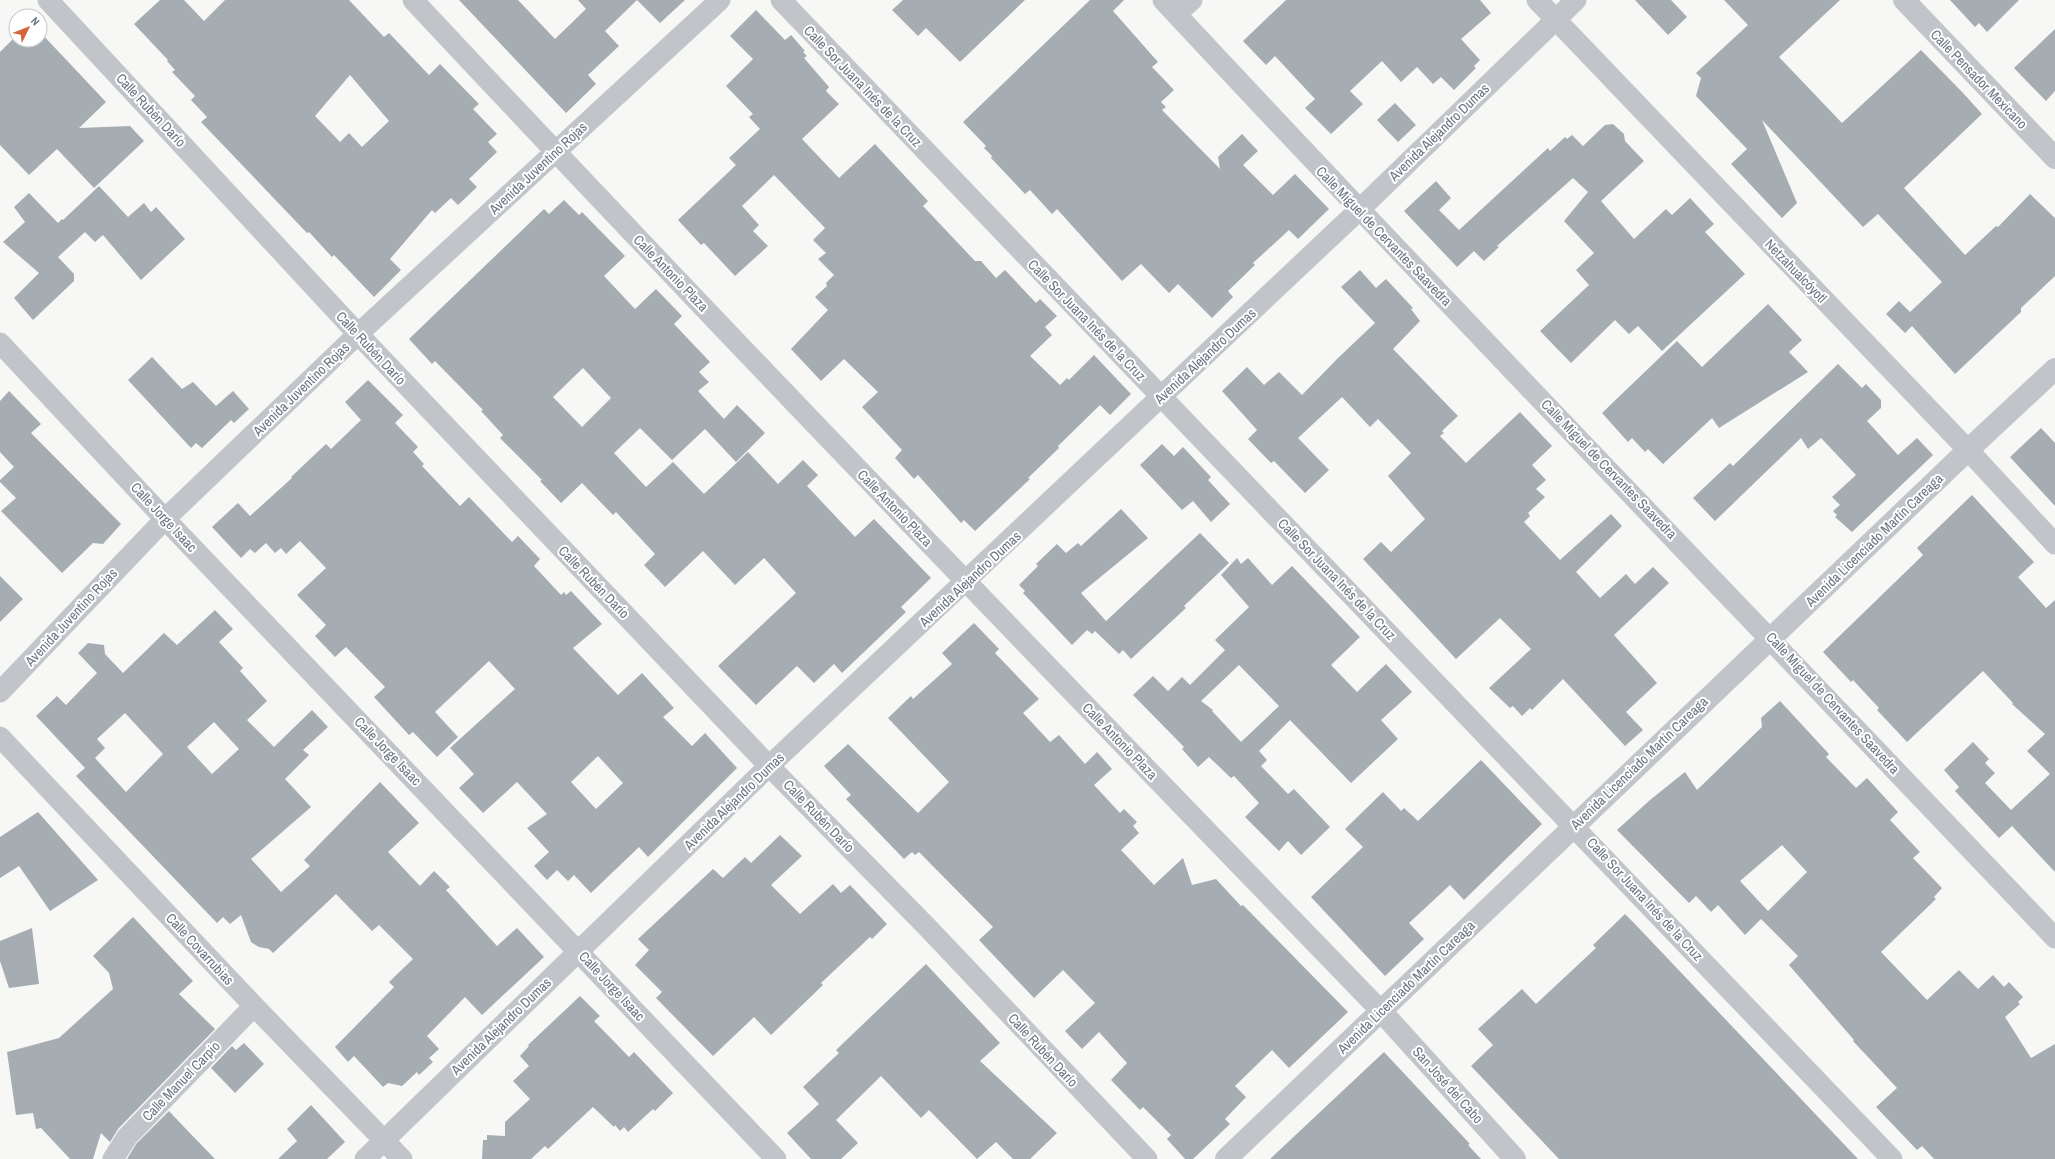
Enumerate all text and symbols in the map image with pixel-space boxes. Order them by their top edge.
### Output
north arrow [8,8,48,48]
text: N [28,14,43,28]
street label: Calle Sor Juana Inés de la Cruz [800,21,926,151]
street label: Calle Pensador Mexicano [1927,25,2031,133]
street label: Calle Rubén Darío [112,69,190,151]
street label: Avenida Alejandro Dumas [1384,79,1493,185]
street label: Avenida Juventino Rojas [485,118,591,219]
street label: Calle Miguel de Cervantes Saavedra [1312,162,1456,310]
street label: Calle Antonio Plaza [630,231,713,316]
street label: Netzahualcóyotl [1761,235,1831,307]
street label: Calle Sor Juana Inés de la Cruz [1024,255,1150,385]
street label: Avenida Alejandro Dumas [1150,304,1260,408]
street label: Calle Rubén Darío [332,307,410,389]
street label: Avenida Juventino Rojas [248,338,353,440]
street label: Calle Miguel de Cervantes Saavedra [1537,395,1681,543]
street label: Calle Antonio Plaza [854,466,937,551]
street label: Avenida Licenciado Martín Careaga [1801,469,1947,611]
street label: Calle Jorge Isaac [127,478,201,556]
street label: Calle Sor Juana Inés de la Cruz [1274,514,1400,644]
street label: Avenida Alejandro Dumas [915,527,1025,631]
street label: Calle Rubén Darío [555,542,633,622]
street label: Avenida Juventino Rojas [20,564,121,670]
street label: Calle Miguel de Cervantes Saavedra [1762,628,1904,778]
street label: Avenida Licenciado Martín Careaga [1566,692,1712,834]
street label: Calle Antonio Plaza [1079,699,1162,784]
street label: Calle Jorge Isaac [351,713,425,789]
street label: Avenida Alejandro Dumas [679,748,788,854]
street label: Calle Rubén Darío [780,776,858,856]
street label: Calle Sor Juana Inés de la Cruz [1583,834,1707,965]
street label: Calle Covarrubias [162,909,238,989]
street label: Avenida Licenciado Martín Careaga [1333,916,1479,1058]
street label: Calle Jorge Isaac [575,947,649,1025]
street label: Avenida Alejandro Dumas [446,973,555,1079]
street label: Calle Rubén Darío [1004,1009,1082,1091]
street label: Calle Manuel Carpio [138,1037,224,1125]
street label: San José del Cabo [1409,1043,1487,1127]

